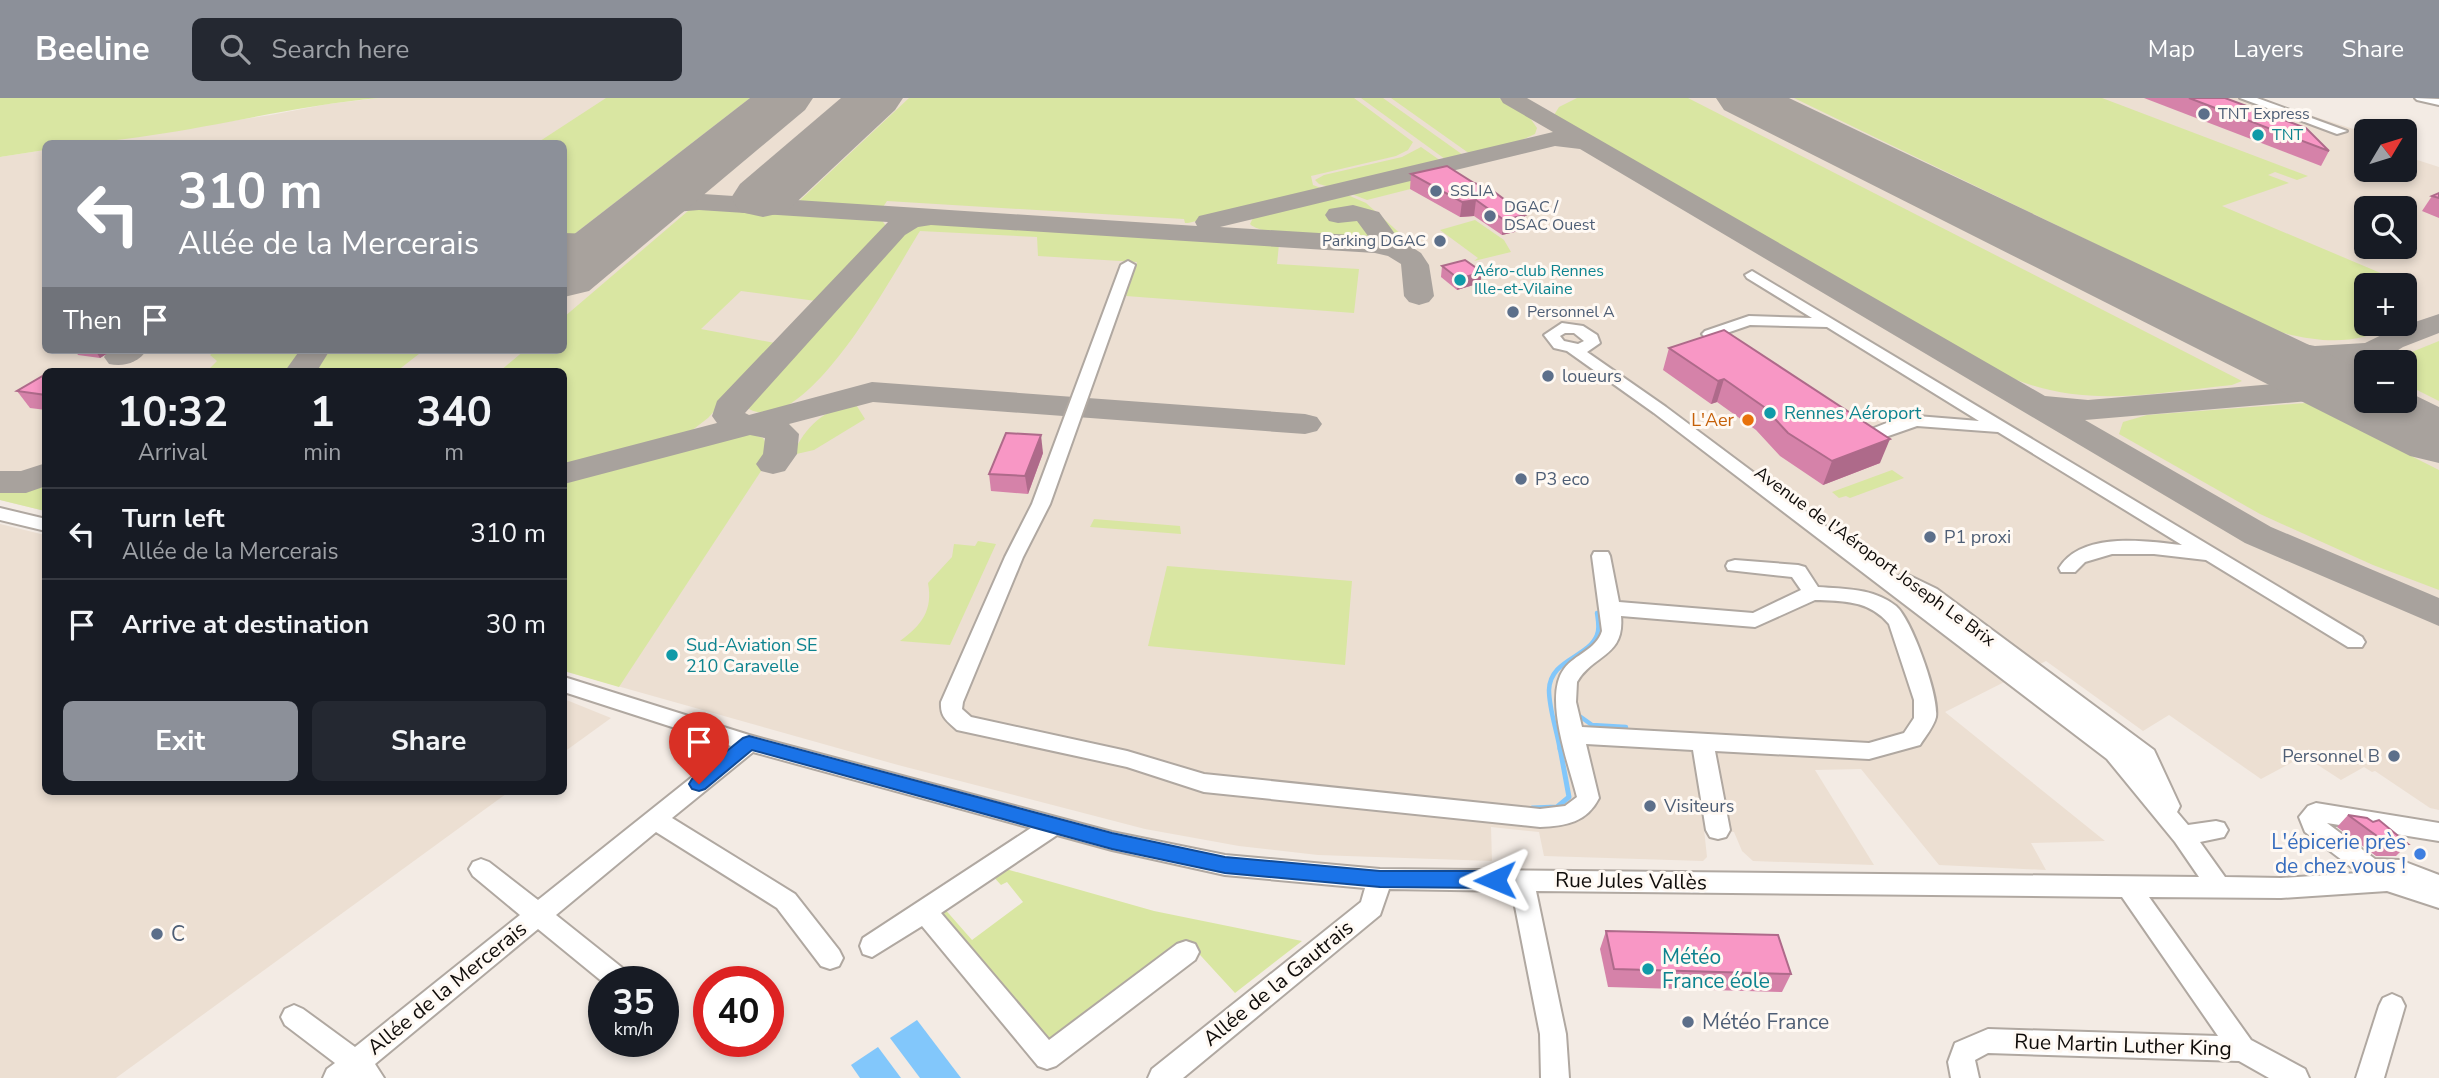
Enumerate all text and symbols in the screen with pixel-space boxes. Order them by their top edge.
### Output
search box [192,18,682,81]
text: Beeline [35,27,150,72]
icon: search [216,30,254,68]
text: Search here [272,32,409,67]
text: Map [2148,33,2195,65]
text: Layers [2233,33,2304,65]
text: Share [2342,33,2404,65]
place label: TNT Express [2218,103,2310,125]
marker: TNT Express [2196,106,2212,122]
north arrow [2354,119,2417,182]
map controls [2354,119,2417,413]
place label: TNT [2272,124,2303,146]
marker: TNT [2250,127,2266,143]
text: 310 m [178,158,322,225]
icon: left [63,168,154,259]
place label: SSLIA [1450,180,1494,202]
marker: SSLIA [1428,183,1444,199]
place label: DGAC / DSAC Ouest [1504,196,1595,236]
button: search [2354,196,2417,259]
marker: DGAC / DSAC Ouest [1482,208,1498,224]
text: Allée de la Mercerais [178,222,479,265]
place label: Parking DGAC [1322,230,1426,252]
marker: Parking DGAC [1432,233,1448,249]
place label: Aéro-club Rennes Ille-et-Vilaine [1474,260,1604,300]
marker: Aéro-club Rennes Ille-et-Vilaine [1452,272,1468,288]
button: + [2354,273,2417,336]
icon: arrive [136,301,174,339]
place label: Personnel A [1527,301,1615,323]
text: Then [63,303,122,338]
marker: Personnel A [1505,304,1521,320]
button: − [2354,350,2417,413]
place label: loueurs [1562,364,1622,388]
marker: loueurs [1540,368,1556,384]
text: 10:32 [117,384,228,441]
text: 1 [310,384,335,441]
text: 340 [416,384,492,441]
place label: Rennes Aéroport [1784,401,1922,425]
marker: Rennes Aéroport [1762,405,1778,421]
place label: L'Aer [1691,408,1735,432]
marker: L'Aer [1740,412,1756,428]
text: Arrival [138,437,207,468]
text: min [303,437,341,468]
text: m [444,437,464,468]
street label: Avenue de l'Aéroport Joseph Le Brix [1750,460,2001,652]
place label: P3 eco [1535,467,1590,491]
marker: P3 eco [1513,471,1529,487]
text: Turn left [122,501,225,536]
icon: left [63,515,101,553]
text: 310 m [470,516,546,551]
place label: P1 proxi [1944,525,2011,549]
marker: P1 proxi [1922,529,1938,545]
text: Allée de la Mercerais [122,536,338,567]
icon: arrive [63,606,101,644]
text: Arrive at destination [122,607,369,642]
text: 30 m [486,607,546,642]
place label: Sud-Aviation SE 210 Caravelle [686,633,817,678]
marker: Sud-Aviation SE 210 Caravelle [664,647,680,663]
button: Exit [63,701,298,781]
button: Share [312,701,546,781]
pin [669,712,729,784]
icon: arrive [680,723,718,761]
place label: Personnel B [2282,744,2380,768]
marker: Personnel B [2386,748,2402,764]
place label: Visiteurs [1663,794,1734,818]
marker: Visiteurs [1642,798,1658,814]
place label: L'épicerie près de chez vous ! [2271,828,2406,880]
position arrow [1458,843,1532,917]
marker: L'épicerie près de chez vous ! [2412,846,2428,862]
street label: Rue Jules Vallès [1555,866,1707,896]
street label: Allée de la Gautrais [1197,914,1359,1052]
street label: Allée de la Mercerais [361,915,533,1061]
place label: C [171,920,185,948]
marker: C [149,926,165,942]
place label: Météo France éole [1662,943,1770,995]
marker: Météo France éole [1640,961,1656,977]
speed limit sign: 40 [693,966,784,1057]
text: 35 [612,979,655,1026]
place label: Météo France [1702,1008,1829,1036]
marker: Météo France [1680,1014,1696,1030]
text: km/h [614,1017,653,1041]
street label: Rue Martin Luther King [2014,1027,2232,1063]

